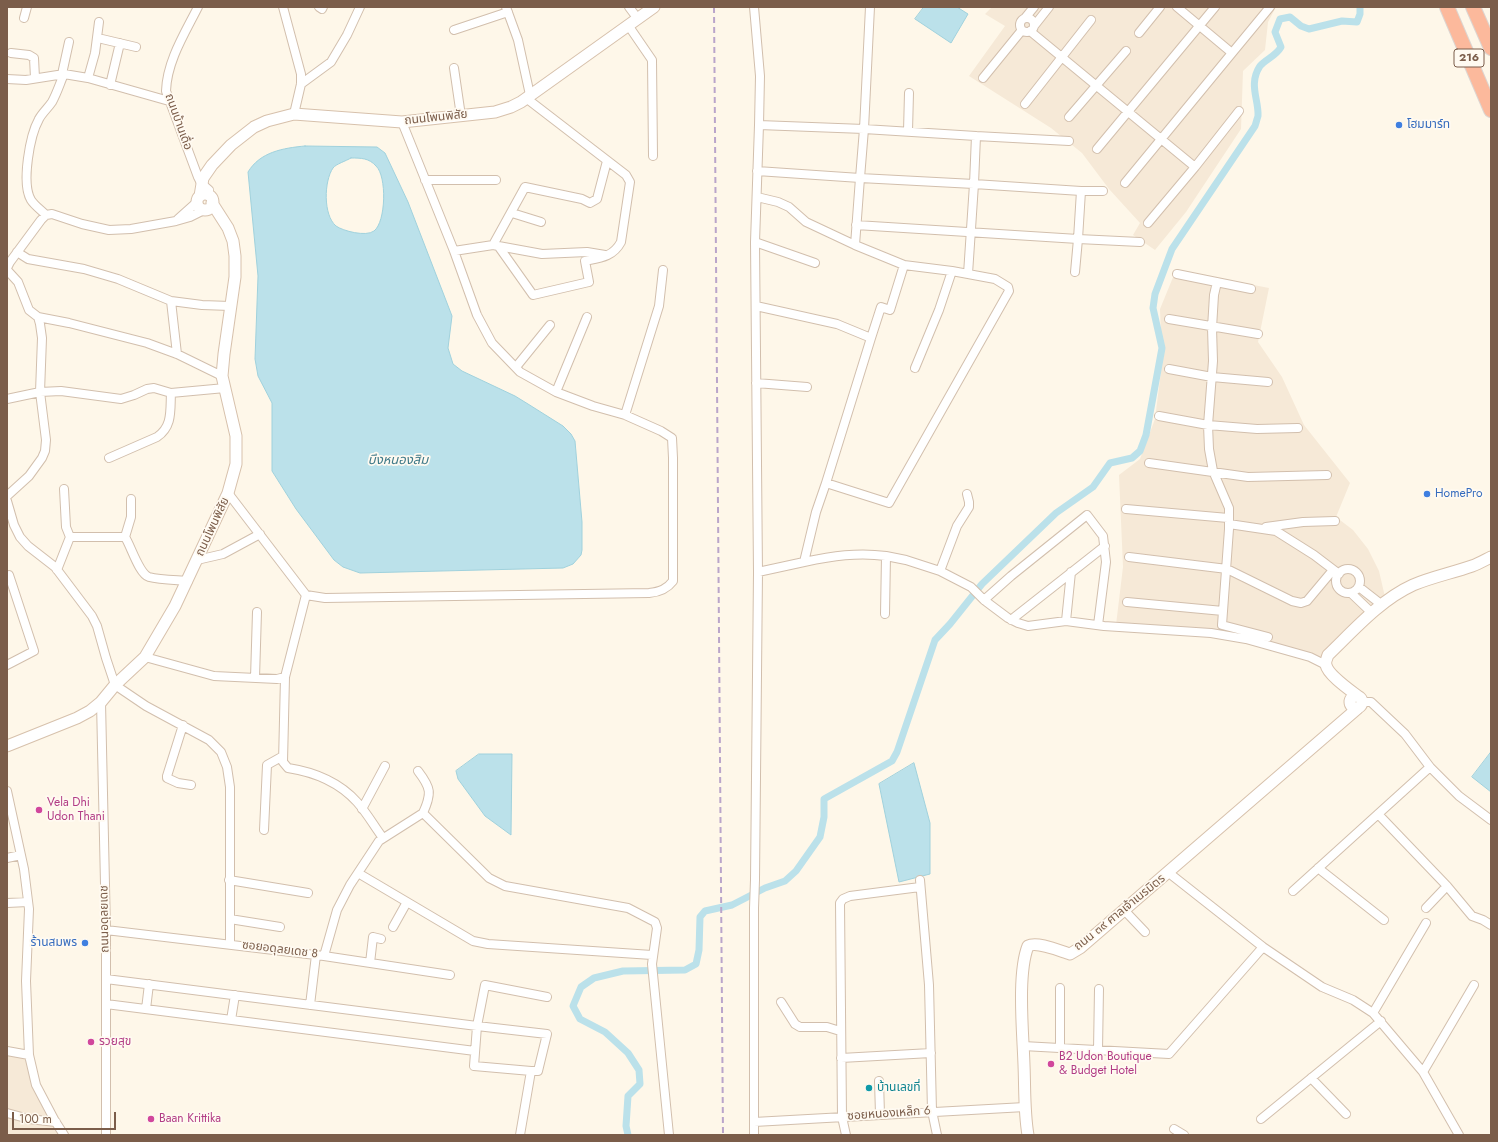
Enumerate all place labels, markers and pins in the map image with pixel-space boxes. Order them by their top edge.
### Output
place label: โฮมมาร์ท [1407,118,1450,132]
marker: โฮมมาร์ท [1394,120,1404,130]
place label: HomePro [1435,487,1482,501]
marker: HomePro [1422,489,1432,499]
place label: Vela Dhi Udon Thani [47,796,105,824]
marker: Vela Dhi Udon Thani [34,805,44,815]
place label: ร้านสมพร [30,936,77,950]
marker: ร้านสมพร [80,938,90,948]
place label: รวยสุข [99,1035,131,1049]
marker: รวยสุข [86,1037,96,1047]
place label: B2 Udon Boutique & Budget Hotel [1059,1050,1152,1078]
marker: B2 Udon Boutique & Budget Hotel [1046,1059,1056,1069]
place label: บ้านเลขที่ [877,1081,921,1095]
marker: บ้านเลขที่ [864,1083,874,1093]
place label: Baan Krittika [159,1112,221,1126]
marker: Baan Krittika [146,1114,156,1124]

